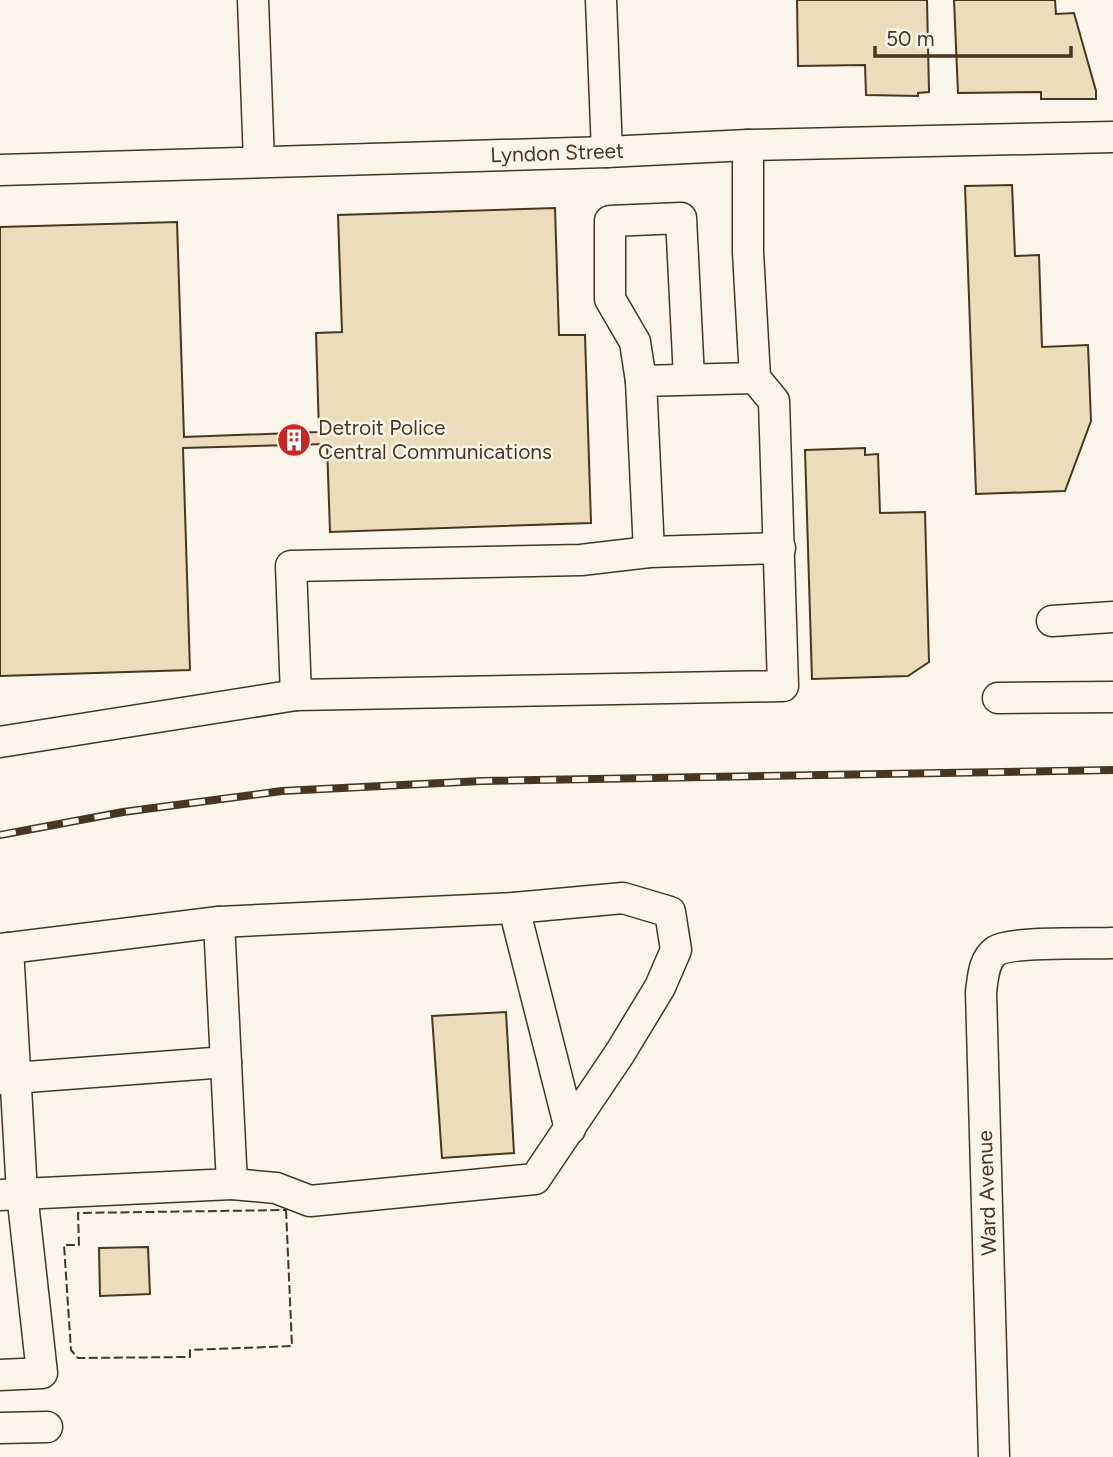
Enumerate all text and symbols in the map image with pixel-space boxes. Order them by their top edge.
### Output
scale bar [875,14,1071,58]
text: 50 m [886,26,935,51]
street label: Lyndon Street [490,138,624,167]
place label: Detroit Police Central Communications [318,415,552,464]
building icon: Detroit Police Central Communications [275,421,313,459]
street label: Ward Avenue [972,1130,1001,1256]

